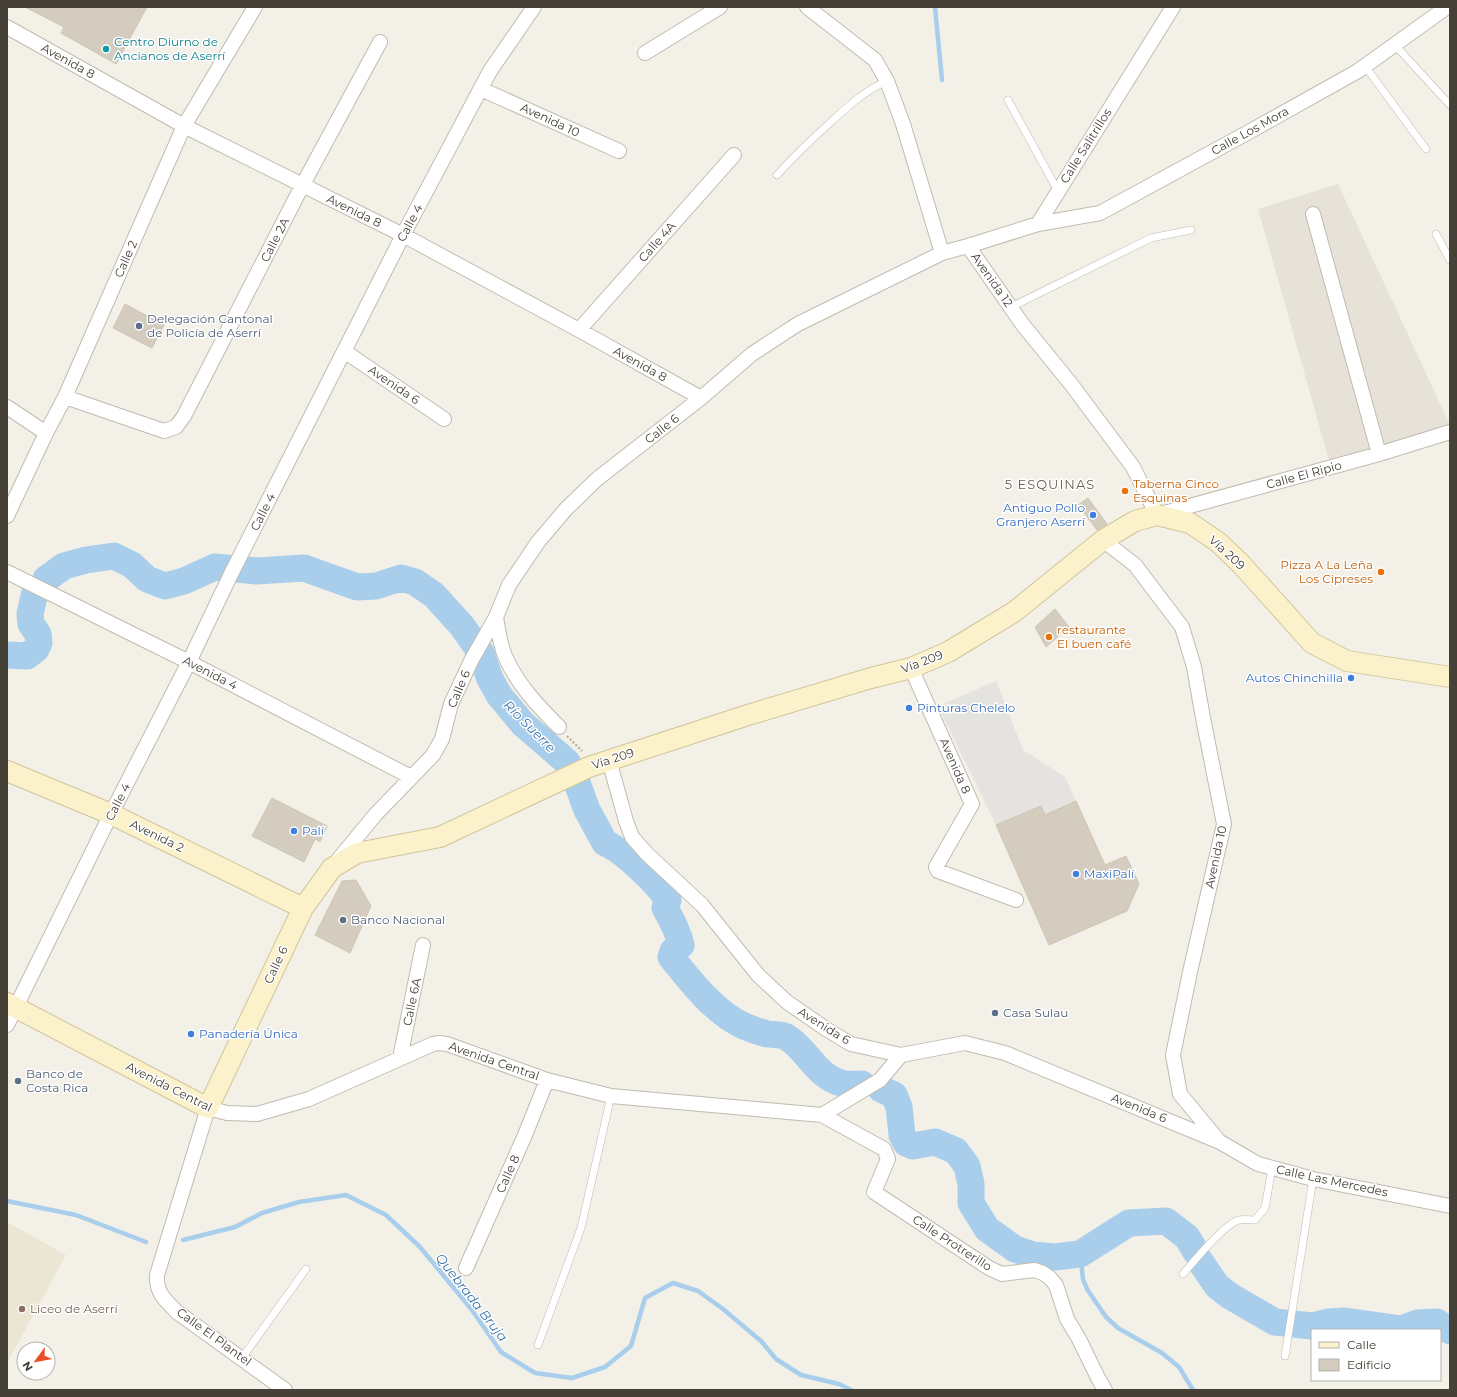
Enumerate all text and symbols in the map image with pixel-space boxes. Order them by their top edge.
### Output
place label: Centro Diurno de Ancianos de Aserrí [114,34,226,63]
street label: Avenida 8 [39,40,98,82]
marker: Centro Diurno de Ancianos de Aserrí [101,44,111,54]
street label: Avenida 10 [518,99,582,140]
street label: Calle Los Mora [1208,103,1291,158]
street label: Calle Salitrillos [1056,105,1115,186]
street label: Avenida 8 [324,191,384,230]
street label: Calle 4 [393,201,426,244]
street label: Calle 2A [257,215,292,264]
street label: Calle 4A [635,218,679,265]
street label: Calle 2 [111,238,140,280]
street label: Avenida 12 [968,250,1017,310]
place label: Delegación Cantonal de Policía de Aserrí [147,311,273,340]
marker: Delegación Cantonal de Policía de Aserrí [134,321,144,331]
street label: Avenida 8 [611,343,670,385]
street label: Avenida 6 [366,362,423,407]
street label: Calle 6 [641,410,682,447]
street label: Calle El Ripio [1264,457,1343,492]
district label: 5 ESQUINAS [1005,476,1095,492]
place label: Taberna Cinco Esquinas [1133,476,1219,505]
marker: Taberna Cinco Esquinas [1120,486,1130,496]
street label: Calle 4 [247,490,278,533]
place label: Antiguo Pollo Granjero Aserrí [996,500,1086,529]
marker: Antiguo Pollo Granjero Aserrí [1088,510,1098,520]
street label: Vía 209 [1206,532,1249,573]
place label: Pizza A La Leña Los Cipreses [1280,557,1373,586]
marker: Pizza A La Leña Los Cipreses [1376,567,1386,577]
place label: restaurante El buen café [1057,622,1131,651]
marker: restaurante El buen café [1044,632,1054,642]
street label: Vía 209 [899,647,945,676]
street label: Avenida 4 [180,652,240,693]
street label: Calle 6 [444,668,473,710]
place label: Autos Chinchilla [1246,670,1343,685]
marker: Autos Chinchilla [1346,673,1356,683]
water label: Río Suerre [501,697,559,755]
place label: Pinturas Chelelo [917,700,1015,715]
marker: Pinturas Chelelo [904,703,914,713]
street label: Avenida 8 [937,736,974,796]
street label: Vía 209 [590,745,636,772]
street label: Calle 4 [102,780,133,823]
street label: Avenida 2 [128,816,187,855]
place label: Palí [302,823,325,838]
street label: Avenida 10 [1202,824,1229,890]
marker: Palí [289,826,299,836]
place label: MaxiPalí [1084,866,1135,881]
marker: MaxiPalí [1071,869,1081,879]
place label: Banco Nacional [351,912,445,927]
marker: Banco Nacional [338,915,348,925]
street label: Calle 6 [260,944,291,986]
street label: Calle 6A [399,976,424,1027]
street label: Avenida 6 [795,1004,853,1048]
place label: Casa Sulau [1003,1005,1068,1020]
marker: Casa Sulau [990,1008,1000,1018]
place label: Panadería Única [199,1026,298,1041]
marker: Panadería Única [186,1029,196,1039]
street label: Avenida Central [447,1038,541,1083]
street label: Avenida Central [124,1058,215,1115]
place label: Banco de Costa Rica [26,1066,88,1095]
marker: Banco de Costa Rica [13,1076,23,1086]
street label: Avenida 6 [1109,1090,1169,1126]
street label: Calle 8 [493,1152,523,1195]
street label: Calle Las Mercedes [1275,1161,1390,1200]
street label: Calle Protrerillo [910,1211,995,1274]
water label: Quebrada Bruja [433,1250,511,1344]
place label: Liceo de Aserrí [30,1301,118,1316]
marker: Liceo de Aserrí [17,1304,27,1314]
street label: Calle El Plantel [174,1304,255,1369]
legend [1311,1329,1441,1381]
text: Calle [1347,1337,1376,1352]
north arrow [16,1341,56,1381]
text: Edificio [1347,1357,1391,1372]
text: N [19,1359,36,1374]

